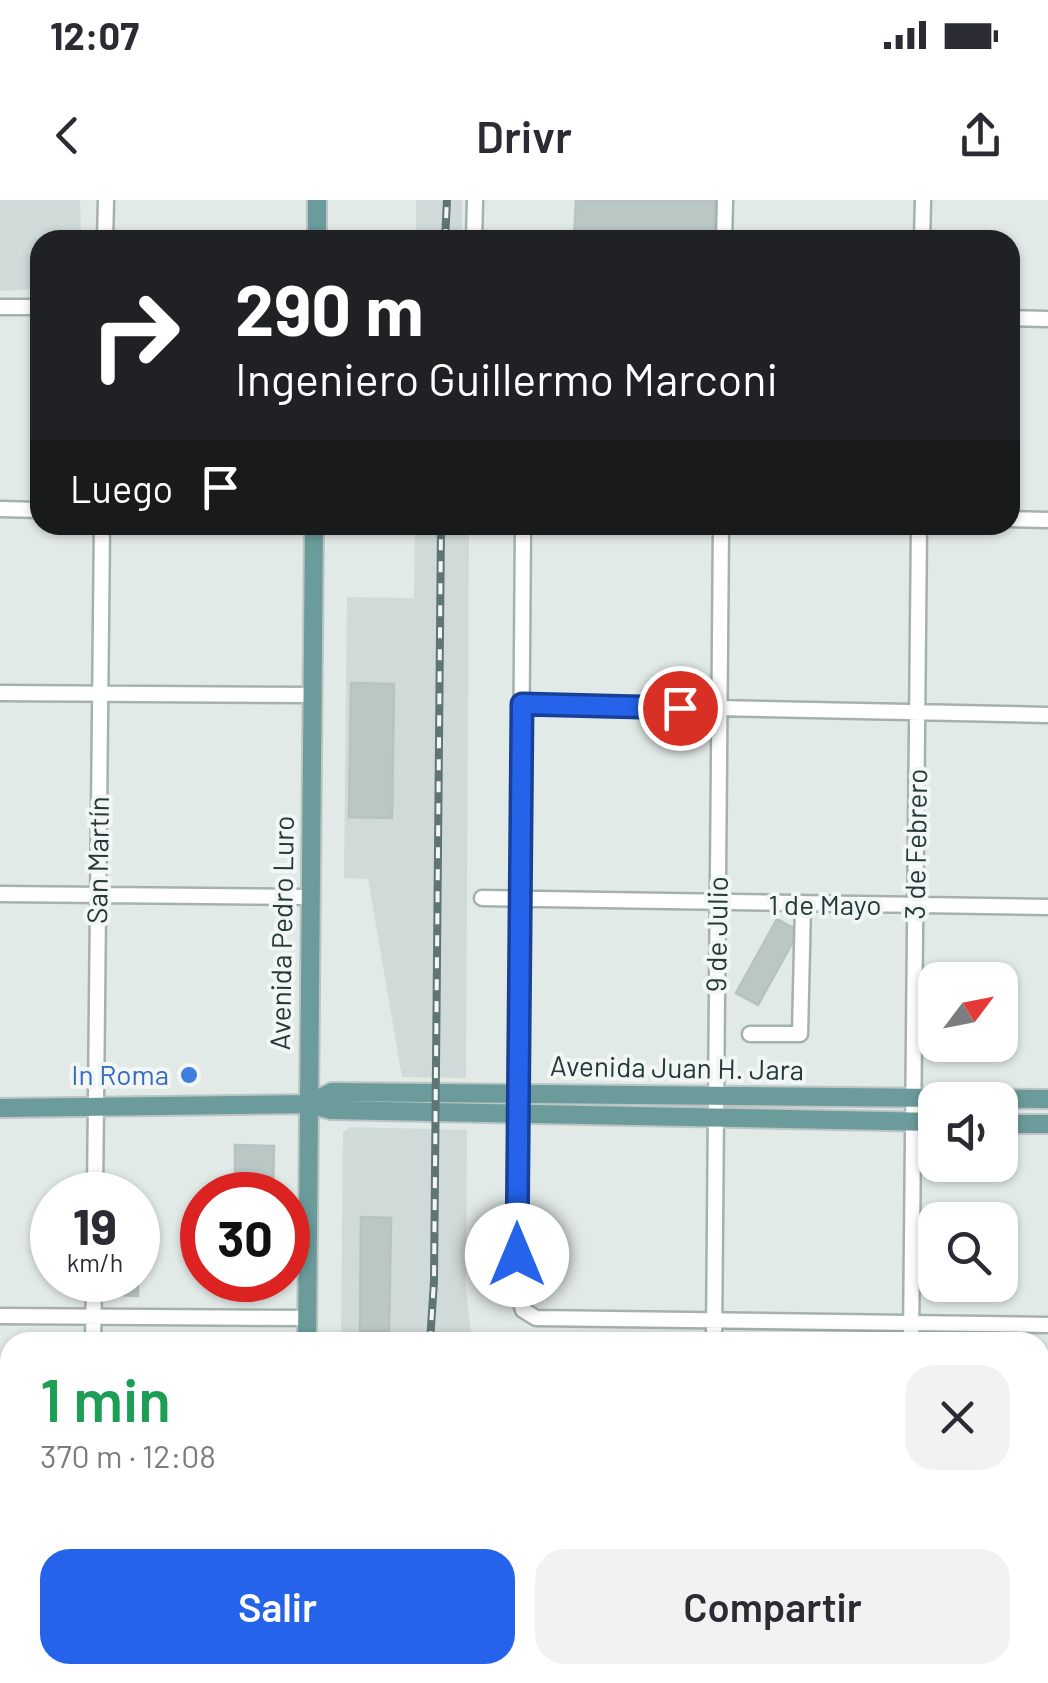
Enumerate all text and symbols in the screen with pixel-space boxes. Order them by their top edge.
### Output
text: 12:07 [50,12,139,58]
icon: back [40,108,95,163]
text: Drivr [476,108,572,162]
icon: share [953,108,1008,163]
text: 290 m [235,266,424,350]
icon: right [70,270,200,400]
text: Ingeniero Guillermo Marconi [235,351,778,405]
icon: arrive [193,460,248,515]
text: Luego [70,465,173,511]
pin [638,666,723,751]
icon: arrive [653,681,708,736]
street label: 3 de Febrero [897,768,933,920]
street label: San Martín [79,796,115,924]
street label: Avenida Pedro Luro [262,815,300,1051]
street label: 9 de Julio [698,876,734,992]
street label: 1 de Mayo [768,887,882,921]
north arrow [918,962,1018,1062]
map controls [918,962,1018,1302]
street label: Avenida Juan H. Jara [550,1048,804,1086]
place label: In Roma [71,1057,169,1091]
marker: In Roma [178,1064,200,1086]
button: sound [918,1082,1018,1182]
speed limit sign: 30 [180,1172,310,1302]
text: 19 [73,1195,117,1255]
button: search [918,1202,1018,1302]
position arrow [465,1203,569,1307]
text: km/h [67,1247,123,1277]
text: 1 min [40,1362,171,1434]
button: close [905,1365,1010,1470]
text: 370 m · 12:08 [40,1436,216,1474]
button: Salir [40,1549,515,1664]
button: Compartir [535,1549,1010,1664]

